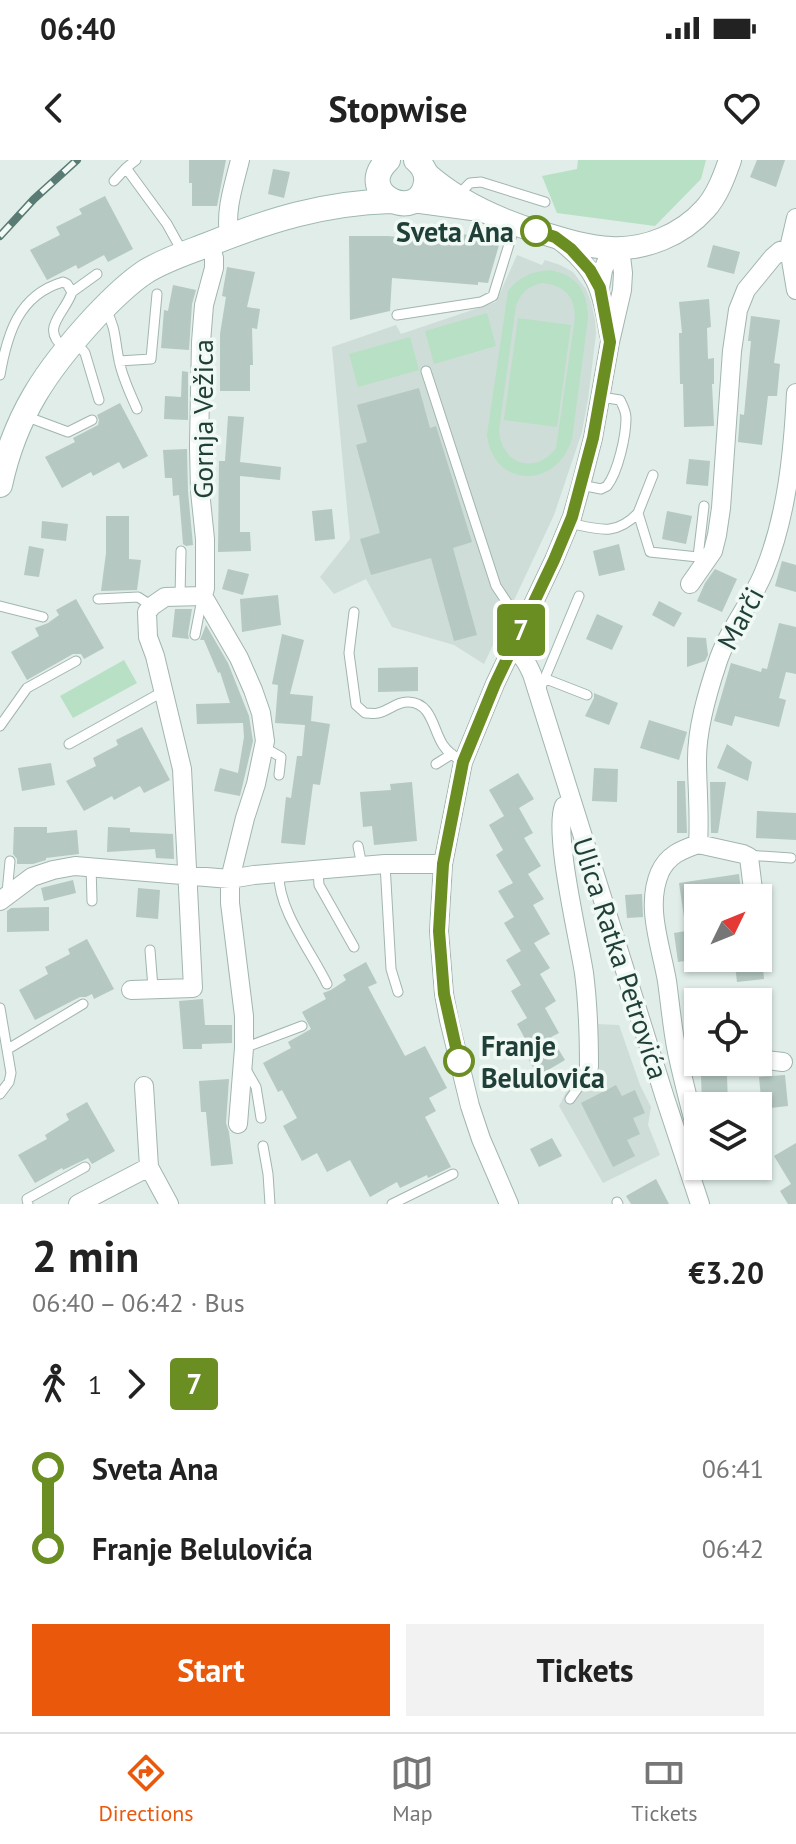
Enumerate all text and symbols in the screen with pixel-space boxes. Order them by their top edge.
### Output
text: 06:40 [40,9,116,48]
text: Stopwise [328,85,468,132]
icon: back [32,86,76,130]
icon: heart [720,86,764,130]
place label: Sveta Ana [396,213,514,250]
marker: Sveta Ana [521,216,551,246]
street label: Gornja Vežica [184,339,221,499]
street label: Marči [708,580,772,656]
line badge: 7 [495,604,547,656]
text: 7 [513,611,529,648]
street label: Ulica Ratka Petrovića [564,832,678,1084]
north arrow [684,884,772,972]
map controls [684,884,772,1180]
button: locate [684,988,772,1076]
place label: Franje Belulovića [481,1027,605,1096]
marker: Franje Belulovića [444,1046,474,1076]
button: layers [684,1092,772,1180]
text: 2 min [32,1227,139,1284]
text: €3.20 [689,1253,764,1292]
text: 06:40 – 06:42 · Bus [32,1286,245,1319]
icon: walk [32,1362,76,1406]
icon: forward [114,1362,158,1406]
text: 7 [186,1365,202,1402]
text: 1 [88,1368,102,1401]
text: Sveta Ana [92,1449,218,1488]
text: 06:41 [702,1452,764,1485]
text: Franje Belulovića [92,1529,313,1568]
text: 06:42 [702,1532,764,1565]
button: Start [32,1624,390,1716]
button: Tickets [406,1624,764,1716]
tab: Directions [98,1751,194,1827]
tab: Map [390,1751,434,1827]
tab: Tickets [631,1751,698,1827]

